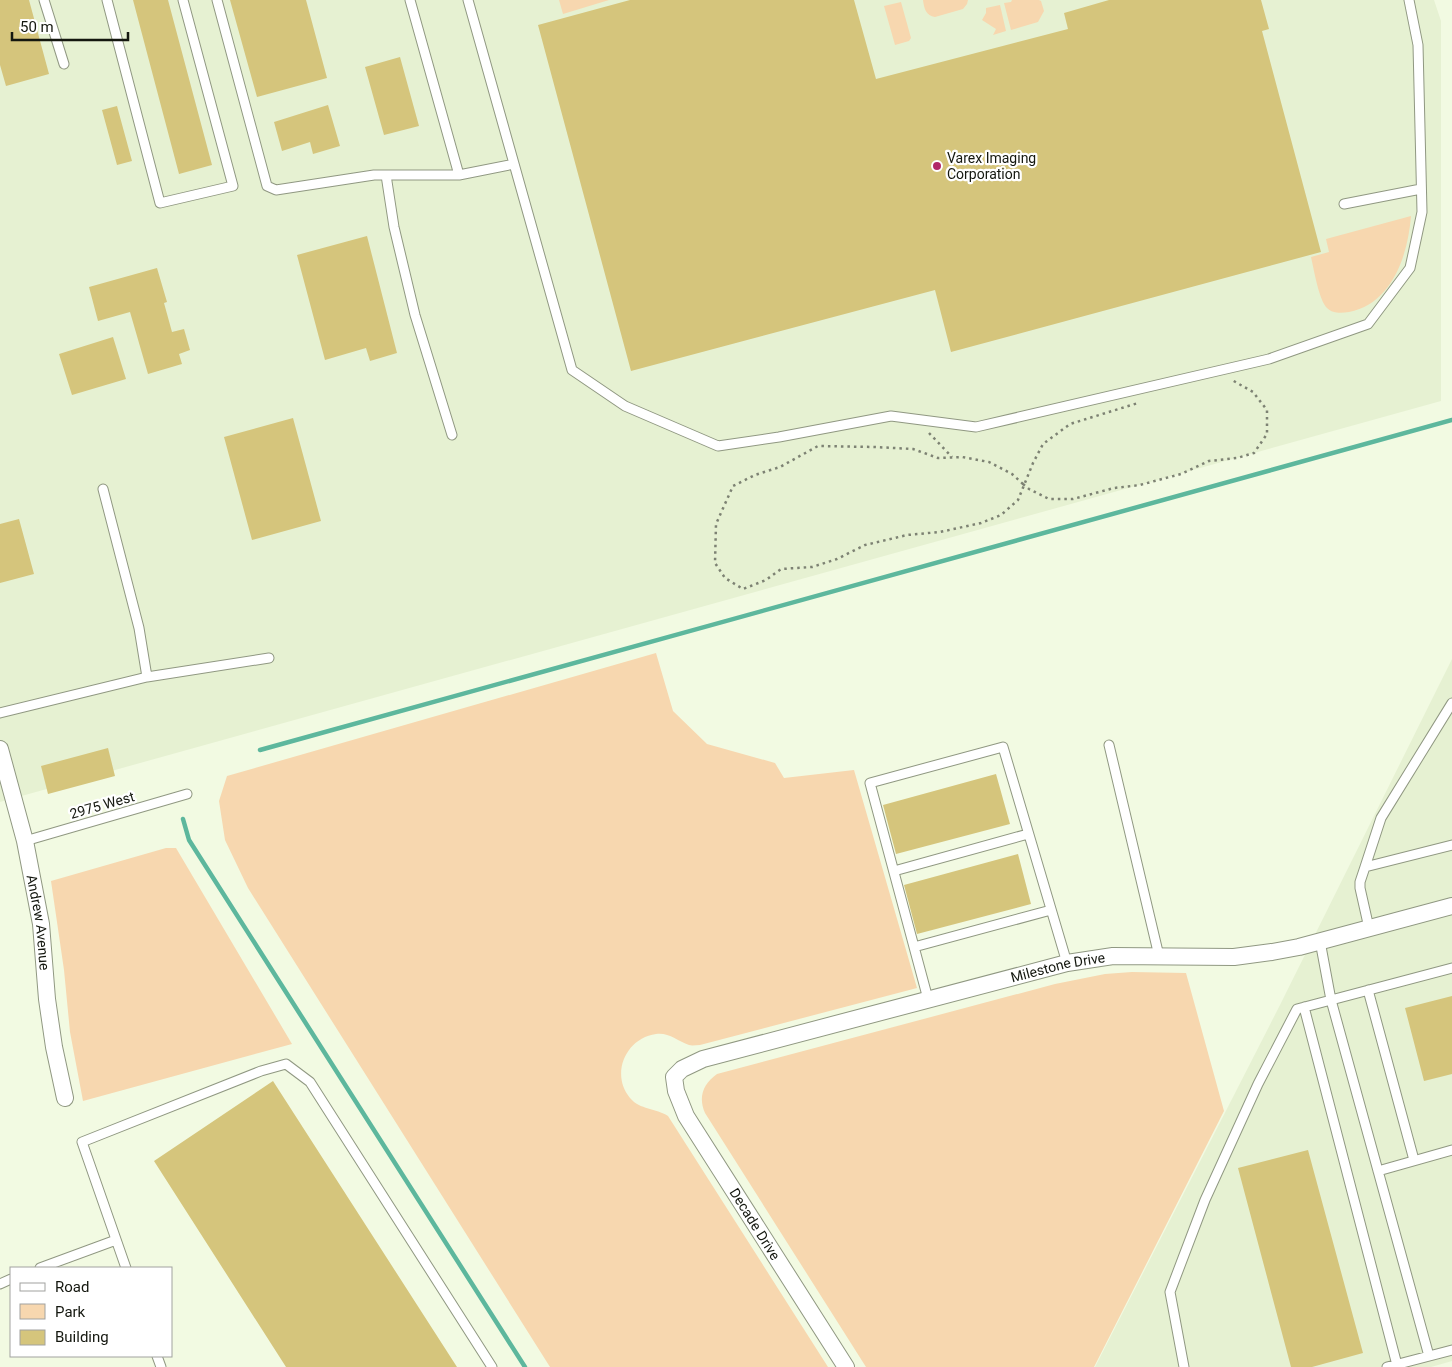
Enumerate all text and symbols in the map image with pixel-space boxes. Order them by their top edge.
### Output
scale bar [12,10,129,42]
text: 50 m [20,18,54,36]
place label: Varex Imaging Corporation [947,150,1036,182]
marker: Varex Imaging Corporation [931,160,943,172]
street label: 2975 West [68,788,137,822]
street label: Andrew Avenue [24,873,53,971]
street label: Milestone Drive [1009,949,1106,985]
street label: Decade Drive [727,1185,783,1263]
legend [10,1267,172,1357]
text: Road [55,1278,89,1296]
text: Park [55,1303,86,1321]
text: Building [55,1328,109,1346]

